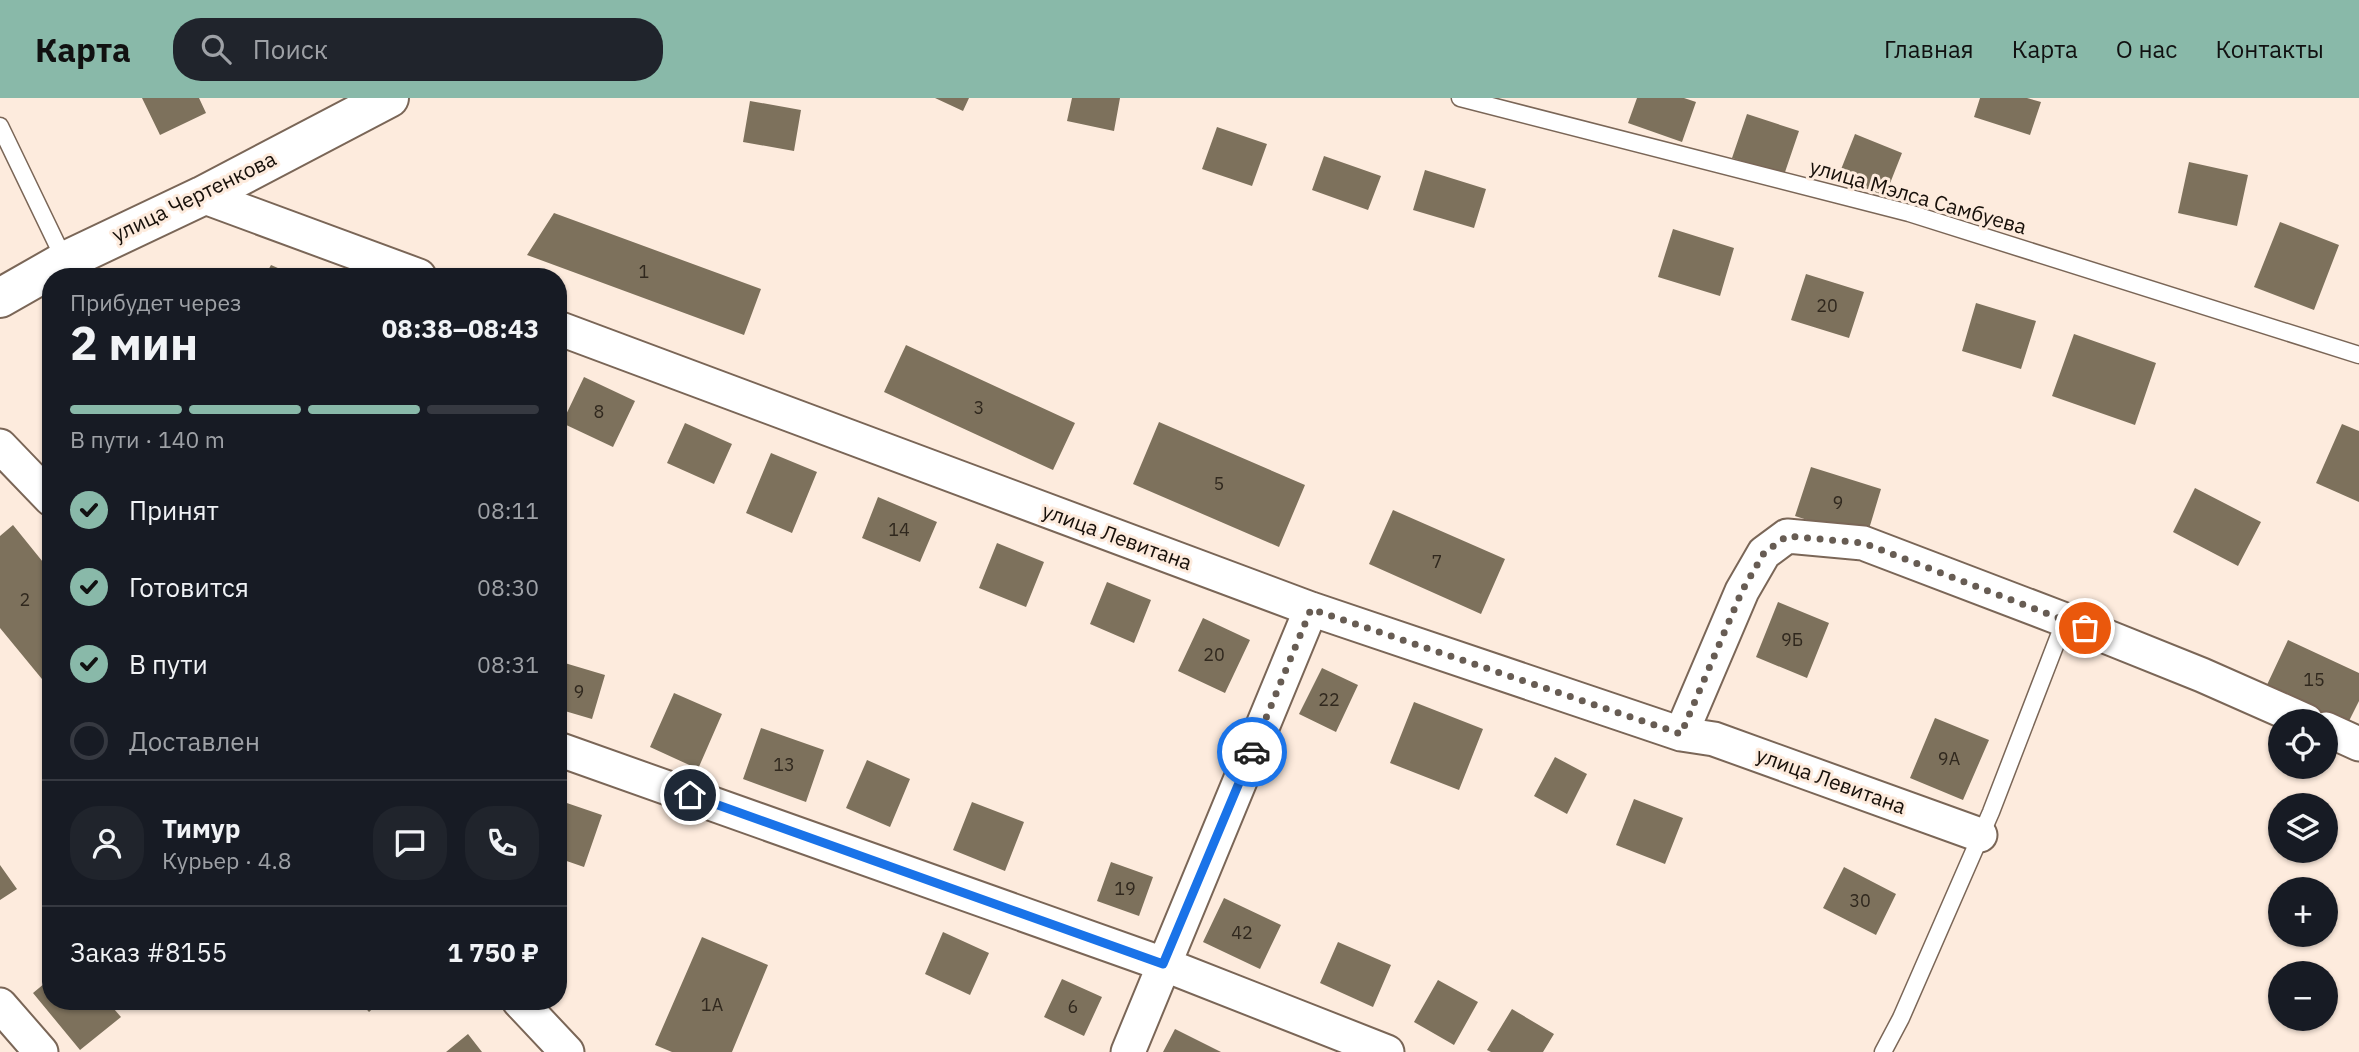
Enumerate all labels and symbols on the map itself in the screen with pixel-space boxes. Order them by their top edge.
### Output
street label: улица Чертенкова [107,144,280,248]
street label: улица Мэлса Самбуева [1806,152,2030,240]
house number: 1 [639,260,649,283]
house number: 20 [1816,294,1838,317]
house number: 3 [974,396,984,419]
house number: 8 [594,400,604,423]
house number: 5 [1214,472,1224,495]
house number: 9 [1833,491,1843,514]
street label: улица Левитана [1039,496,1196,576]
house number: 14 [888,518,910,541]
house number: 7 [1432,550,1442,573]
house number: 2 [20,588,30,611]
pin [2055,598,2115,658]
house number: 9Б [1781,628,1803,651]
house number: 20 [1203,643,1225,666]
house number: 15 [2303,668,2325,691]
house number: 9 [574,680,584,703]
house number: 22 [1318,688,1340,711]
courier [1217,717,1287,787]
street label: улица Левитана [1753,740,1910,820]
house number: 9А [1938,747,1961,770]
house number: 13 [773,753,795,776]
pin [660,765,720,825]
house number: 19 [1114,877,1136,900]
house number: 30 [1849,889,1871,912]
house number: 42 [1231,921,1253,944]
house number: 1А [701,993,724,1016]
house number: 6 [1068,995,1078,1018]

